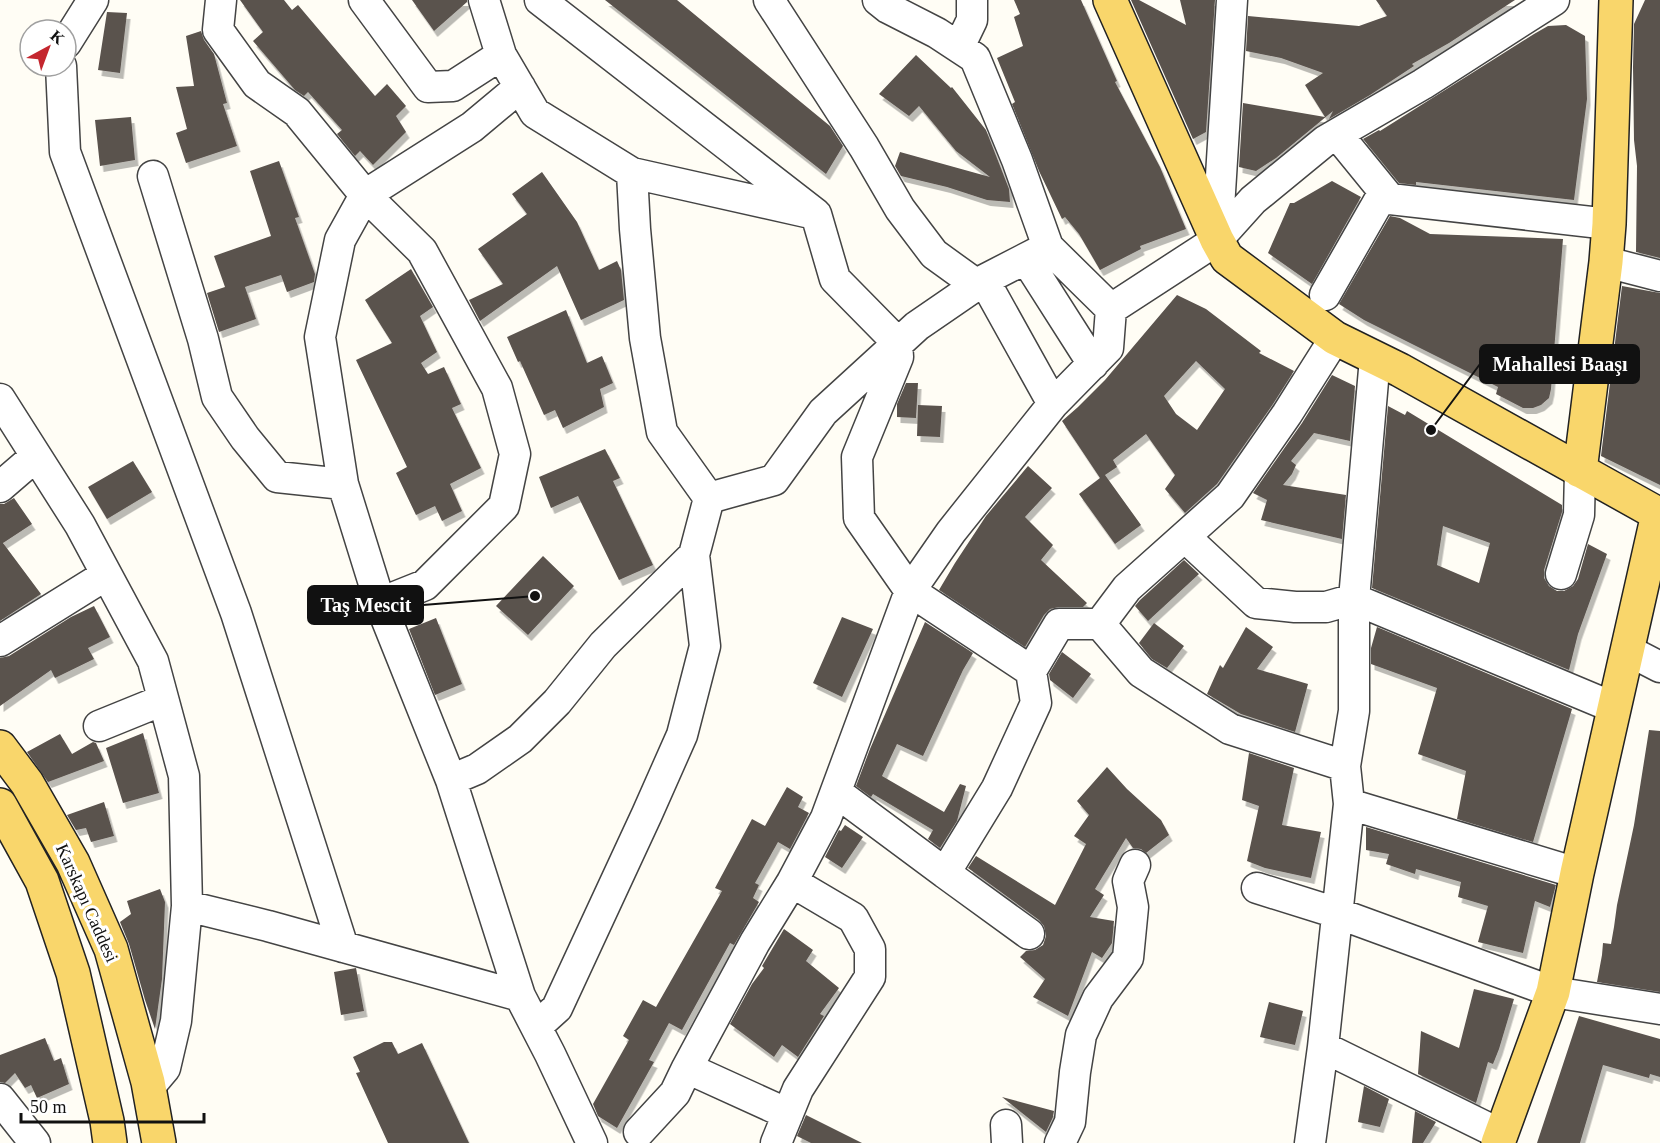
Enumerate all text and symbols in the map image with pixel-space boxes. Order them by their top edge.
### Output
north arrow [18,18,78,78]
text: K [47,27,68,48]
callout: Mahallesi Baaşı [1480,345,1639,383]
text: Mahallesi Baaşı [1492,353,1628,376]
callout: Taş Mescit [308,586,423,624]
text: Taş Mescit [321,594,412,617]
street label: Karskapı Caddesi [52,841,122,965]
scale bar [21,1086,204,1124]
text: 50 m [30,1097,67,1117]

